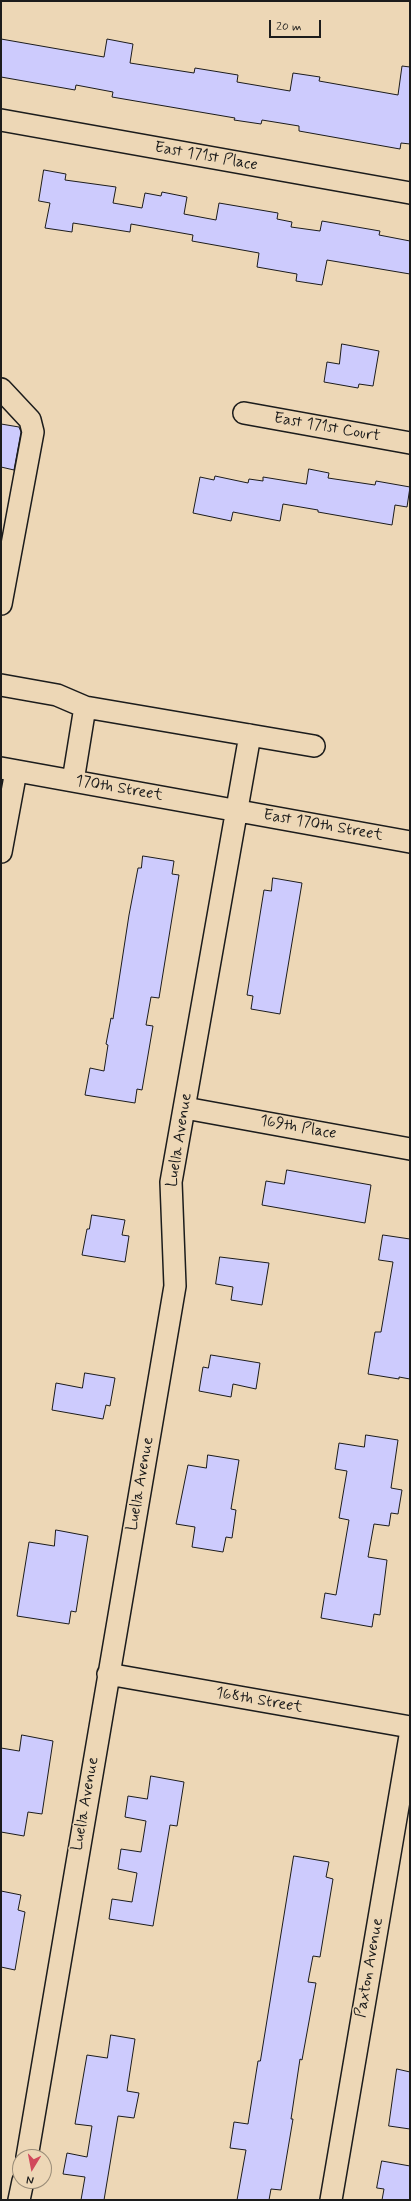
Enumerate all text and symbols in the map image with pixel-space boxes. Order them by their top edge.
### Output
scale bar [271,12,323,38]
text: 20 m [276,19,302,35]
street label: East 171st Place [153,138,259,176]
street label: East 171st Court [272,409,382,447]
street label: 170th Street [74,772,164,806]
street label: East 170th Street [262,806,384,846]
street label: Luella Avenue [163,1092,197,1188]
street label: 169th Place [258,1112,338,1144]
street label: Luella Avenue [123,1436,159,1532]
street label: 168th Street [214,1684,304,1718]
street label: Luella Avenue [68,1756,104,1852]
street label: Paxton Avenue [352,1917,388,2019]
north arrow [12,2149,52,2189]
text: N [25,2172,35,2187]

